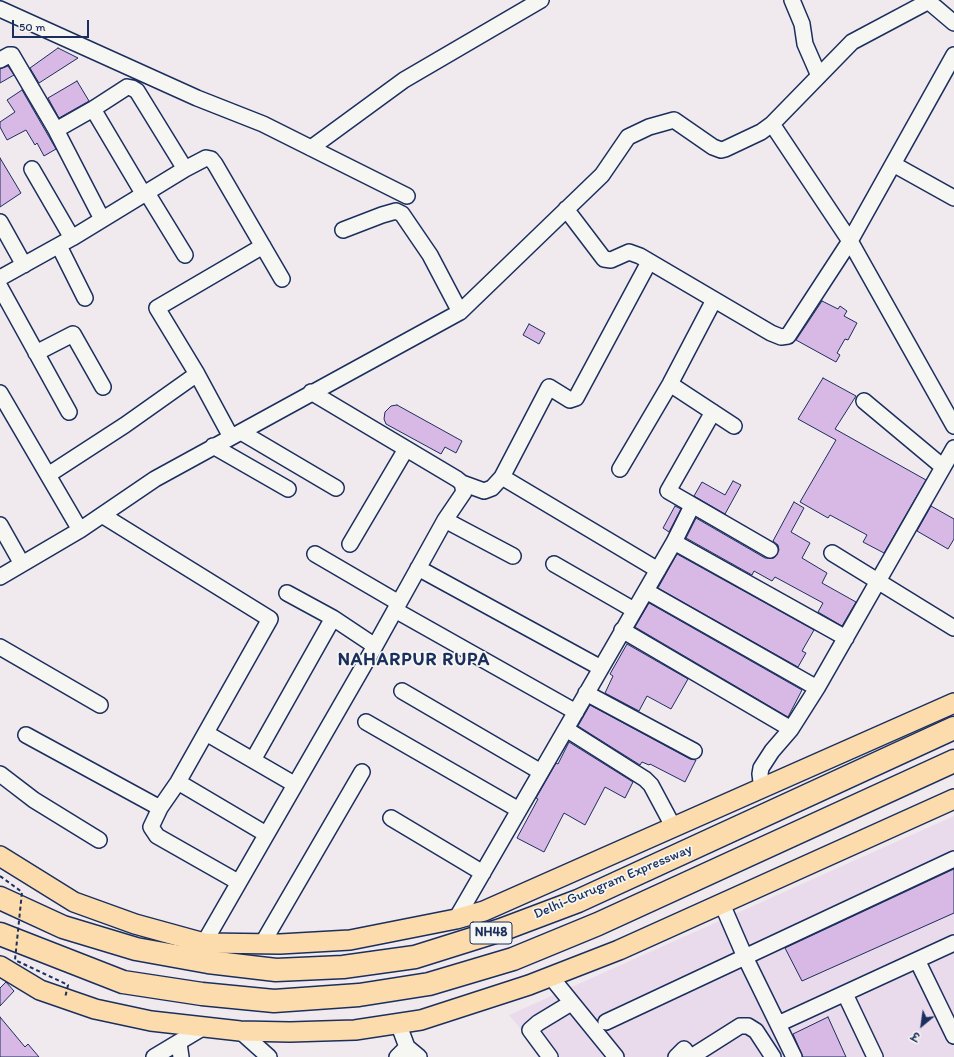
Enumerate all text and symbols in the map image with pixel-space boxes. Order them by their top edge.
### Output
scale bar [14,12,91,38]
text: 50 m [19,20,45,34]
district label: NAHARPUR RUPA [337,649,491,671]
street label: Delhi-Gurugram Expressway [531,841,695,923]
road number: NH48 [470,922,512,944]
north arrow [902,1005,942,1045]
text: उ [910,1028,922,1043]

